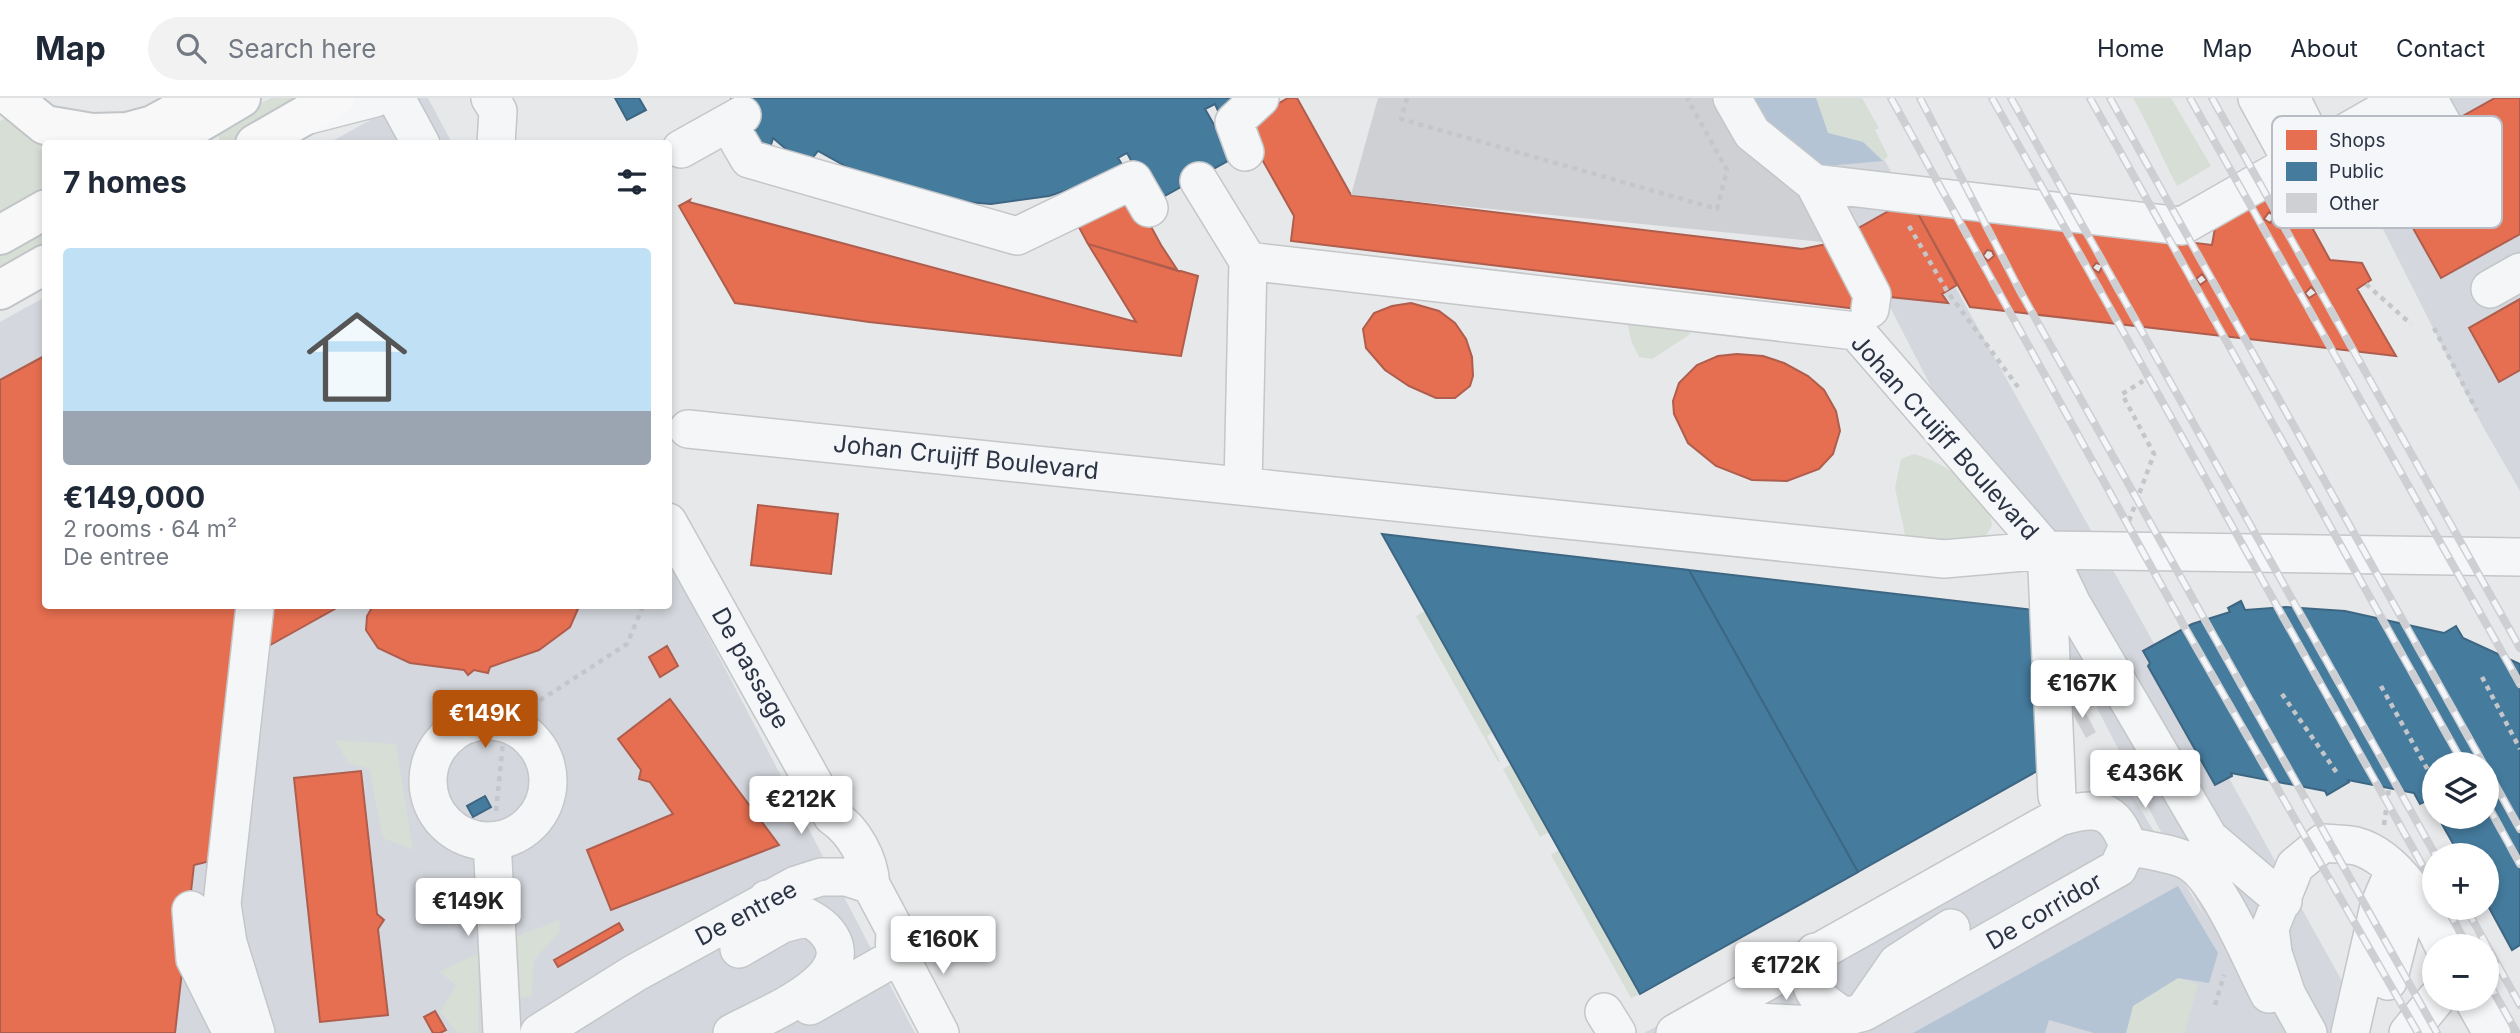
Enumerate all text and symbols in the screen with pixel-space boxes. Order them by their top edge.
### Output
search box [148,17,638,80]
text: Map [35,28,106,68]
icon: search [172,29,210,67]
text: Search here [228,33,376,64]
text: Home [2097,34,2164,63]
text: Map [2202,34,2252,63]
text: About [2290,34,2358,63]
text: Contact [2396,34,2485,63]
legend [2272,116,2502,228]
text: Shops [2329,129,2385,152]
text: Public [2329,160,2384,183]
icon: filters [613,163,651,201]
text: 7 homes [63,164,187,200]
text: Other [2329,192,2379,215]
icon: home [294,294,420,420]
street label: Johan Cruijff Boulevard [1845,328,2045,546]
street label: Johan Cruijff Boulevard [832,429,1100,485]
text: €149,000 [63,479,205,515]
text: 2 rooms · 64 m² [63,515,237,543]
text: De entree [63,543,169,571]
street label: De passage [706,602,796,734]
pin: €167K [2033,660,2131,720]
text: €167K [2047,669,2117,697]
pin: €149K [436,690,534,750]
text: €149K [449,699,521,727]
pin: €436K [2096,750,2194,810]
map controls [2422,752,2499,1011]
button: layers [2422,752,2499,829]
text: €436K [2106,759,2184,787]
pin: €212K [752,776,850,836]
text: €212K [765,785,837,813]
button: + [2422,843,2499,920]
street label: De corridor [1981,866,2107,956]
street label: De entree [690,874,802,952]
pin: €149K [419,878,517,938]
text: €149K [432,887,504,915]
pin: €160K [894,916,992,976]
text: €160K [907,925,979,953]
button: − [2422,934,2499,1011]
pin: €172K [1737,942,1835,1002]
text: €172K [1751,951,1821,979]

